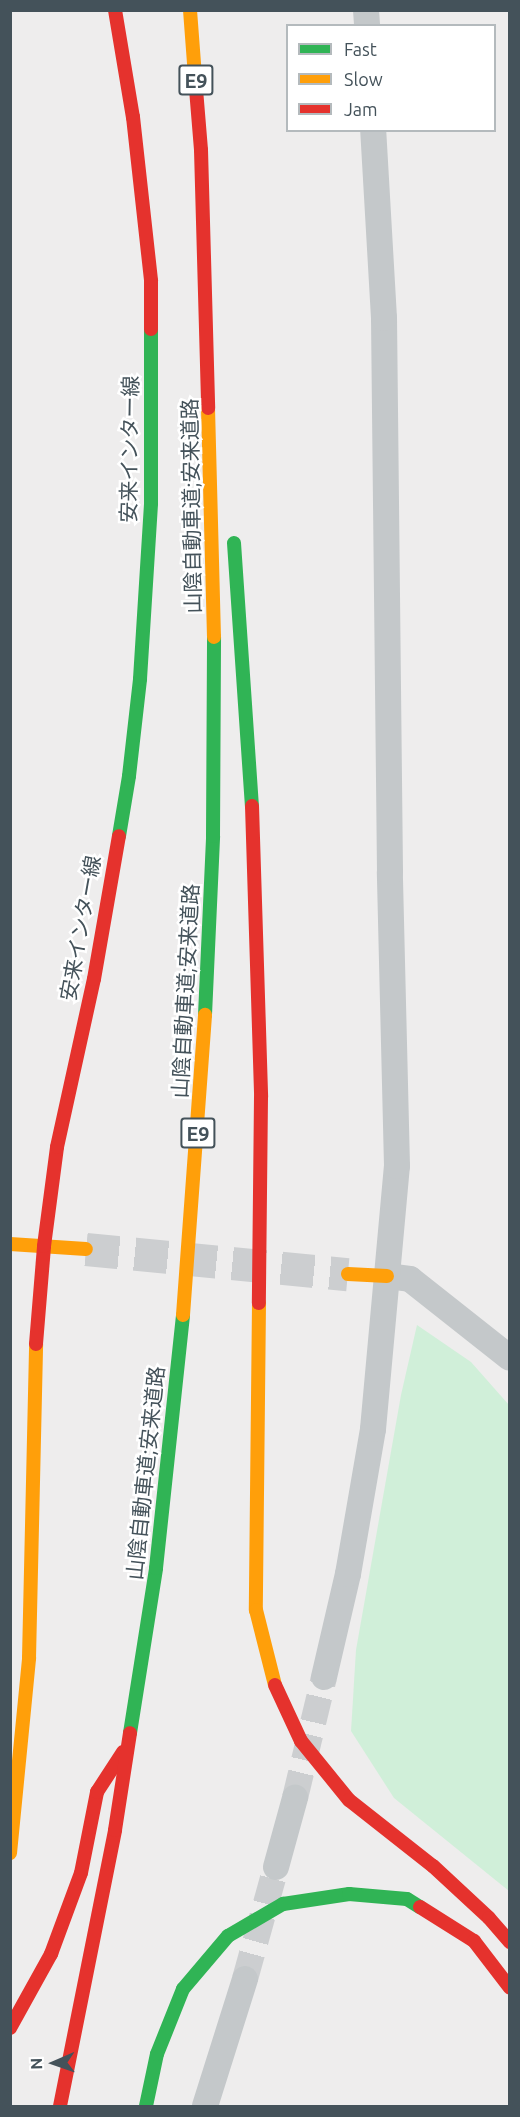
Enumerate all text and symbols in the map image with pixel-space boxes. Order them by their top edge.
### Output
legend [286,24,496,132]
text: Fast [344,39,377,59]
road number: E9 [178,63,214,97]
text: Slow [344,69,383,89]
text: Jam [344,99,378,119]
street label: 安来インター線 [115,375,143,523]
street label: 山陰自動車道;安来道路 [177,398,205,614]
street label: 安来インター線 [55,853,105,1003]
street label: 山陰自動車道;安来道路 [167,883,203,1099]
road number: E9 [180,1116,216,1150]
street label: 山陰自動車道;安来道路 [121,1365,169,1581]
north arrow [24,2033,84,2093]
text: N [27,2057,45,2070]

